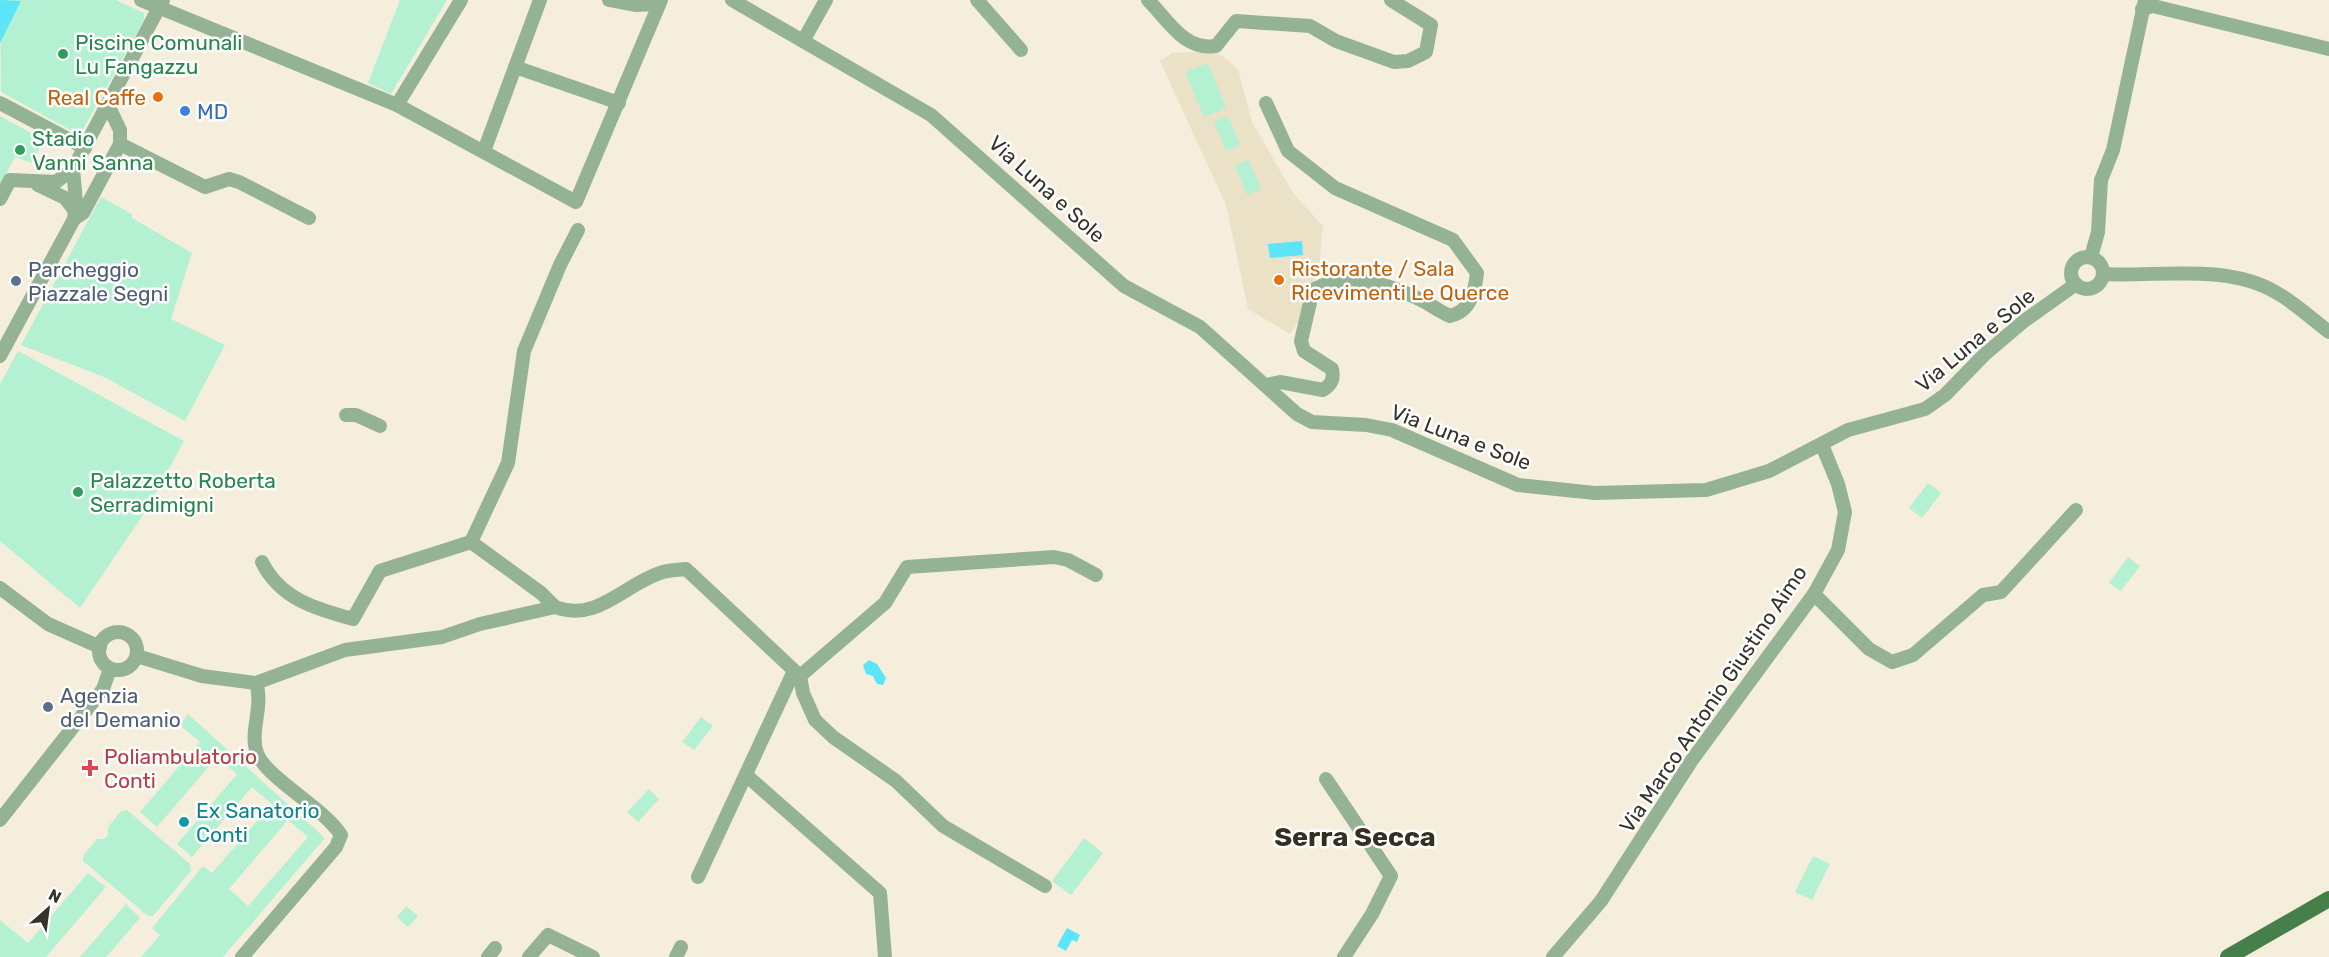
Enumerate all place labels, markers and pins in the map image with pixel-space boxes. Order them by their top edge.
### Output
place label: Piscine Comunali Lu Fangazzu [75,30,242,79]
marker: Piscine Comunali Lu Fangazzu [56,47,70,61]
place label: Real Caffe [47,85,146,110]
marker: Real Caffe [151,90,165,104]
place label: MD [197,99,228,124]
marker: MD [178,104,192,118]
place label: Stadio Vanni Sanna [32,126,154,175]
marker: Stadio Vanni Sanna [13,143,27,157]
place label: Ristorante / Sala Ricevimenti Le Querce [1291,256,1509,305]
place label: Parcheggio Piazzale Segni [28,257,168,306]
marker: Ristorante / Sala Ricevimenti Le Querce [1272,273,1286,287]
marker: Parcheggio Piazzale Segni [9,274,23,288]
place label: Palazzetto Roberta Serradimigni [90,468,276,517]
marker: Palazzetto Roberta Serradimigni [71,485,85,499]
place label: Agenzia del Demanio [60,683,181,732]
marker: Agenzia del Demanio [41,700,55,714]
place label: Poliambulatorio Conti [104,744,257,793]
marker: Poliambulatorio Conti [81,759,99,777]
place label: Ex Sanatorio Conti [196,798,319,847]
marker: Ex Sanatorio Conti [177,815,191,829]

